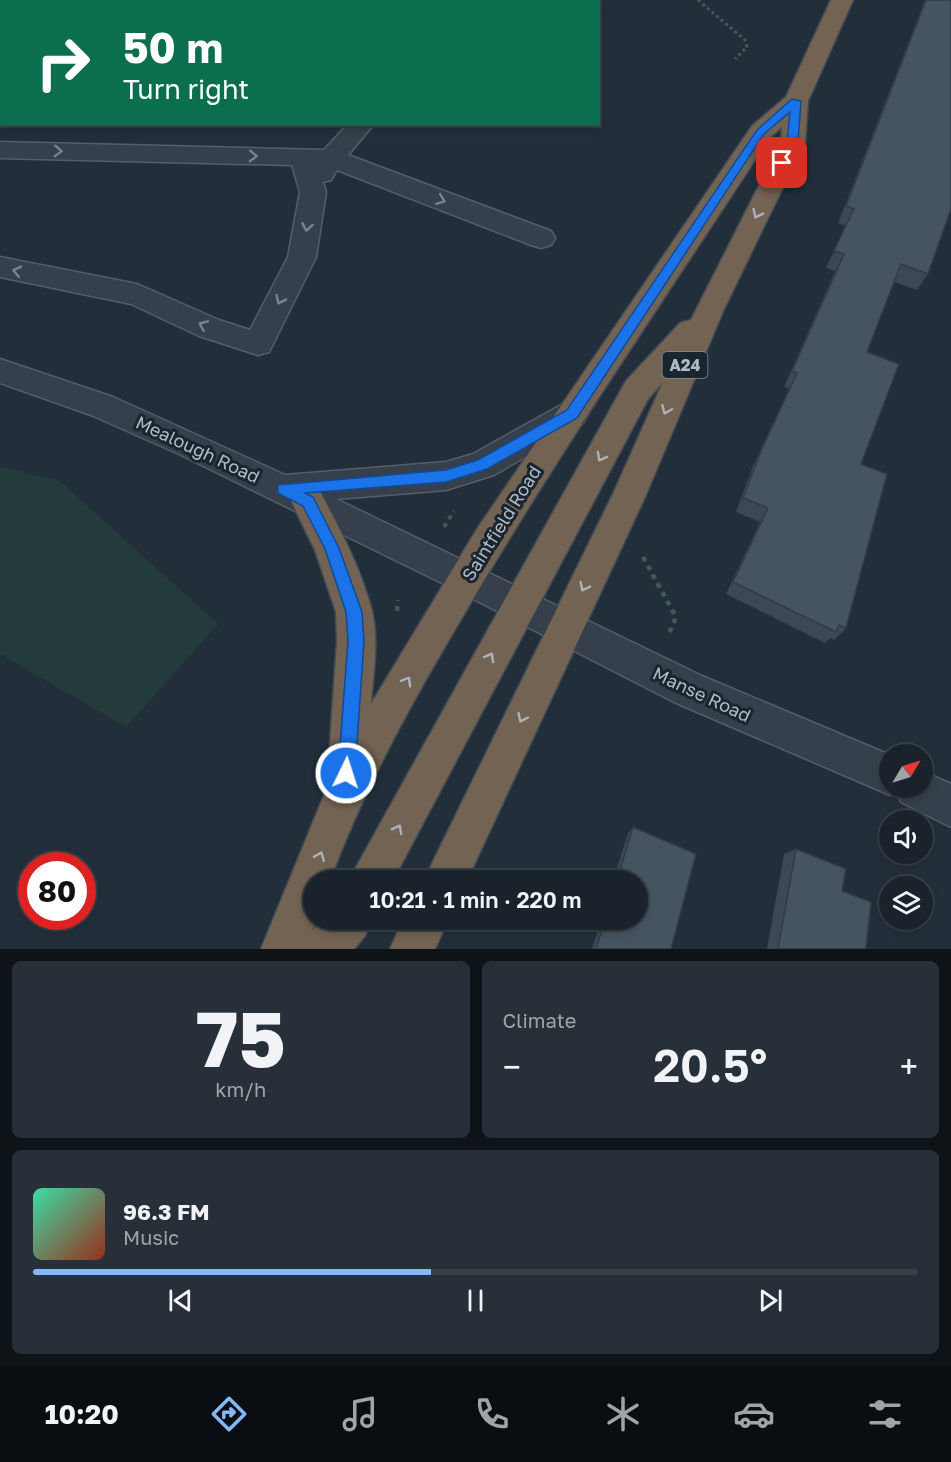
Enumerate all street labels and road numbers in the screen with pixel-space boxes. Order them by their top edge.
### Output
road number: A24 [662,352,708,378]
street label: Mealough Road [133,411,263,487]
street label: Saintfield Road [457,461,545,585]
street label: Manse Road [650,662,754,726]

